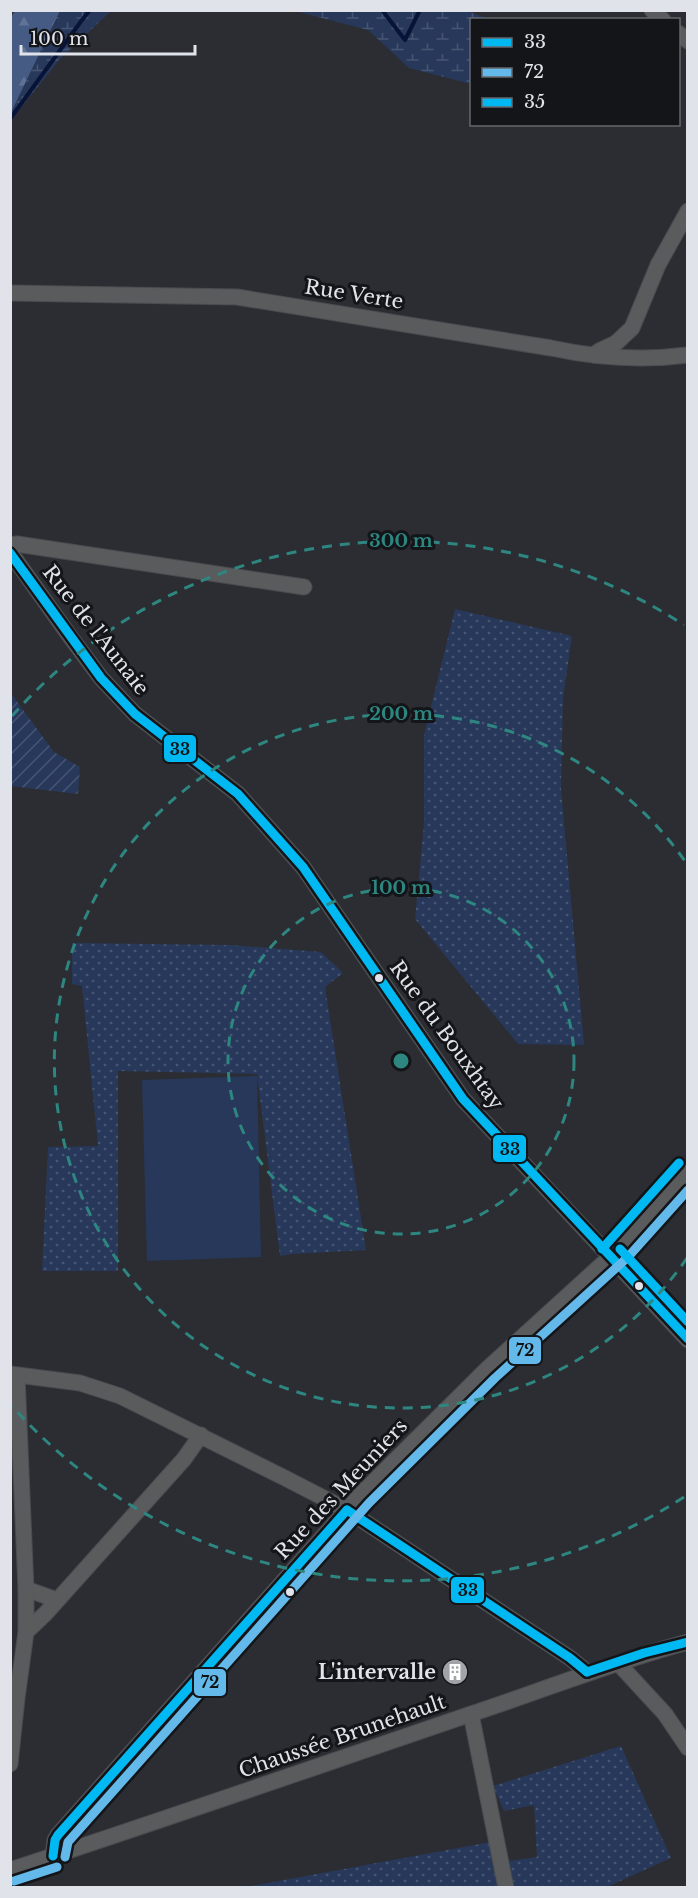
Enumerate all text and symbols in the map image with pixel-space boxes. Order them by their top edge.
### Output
scale bar [21,18,195,56]
legend [470,18,680,126]
text: 100 m [30,28,88,50]
text: 33 [524,31,546,53]
text: 72 [524,61,544,83]
text: 35 [524,91,545,113]
street label: Rue Verte [303,274,405,314]
text: 300 m [369,530,433,552]
street label: Rue de l'Aunaie [38,560,154,700]
text: 200 m [369,703,433,725]
line badge: 33 [163,734,197,763]
text: 33 [170,739,190,759]
text: 100 m [371,877,431,899]
street label: Rue du Bouxhtay [385,956,509,1114]
unlabelled marker [373,972,385,984]
centre of rings [391,1051,411,1071]
line badge: 33 [492,1134,527,1163]
text: 33 [500,1139,520,1159]
unlabelled marker [633,1280,645,1292]
line badge: 72 [508,1336,542,1365]
text: 72 [516,1340,534,1360]
street label: Rue des Meuniers [270,1414,412,1564]
line badge: 33 [450,1576,485,1604]
text: 33 [458,1580,478,1600]
unlabelled marker [284,1586,296,1598]
building icon: L'intervalle [440,1657,470,1687]
place label: L'intervalle [318,1660,436,1684]
line badge: 72 [193,1668,227,1697]
text: 72 [201,1672,219,1692]
street label: Chaussée Brunehault [236,1689,449,1783]

